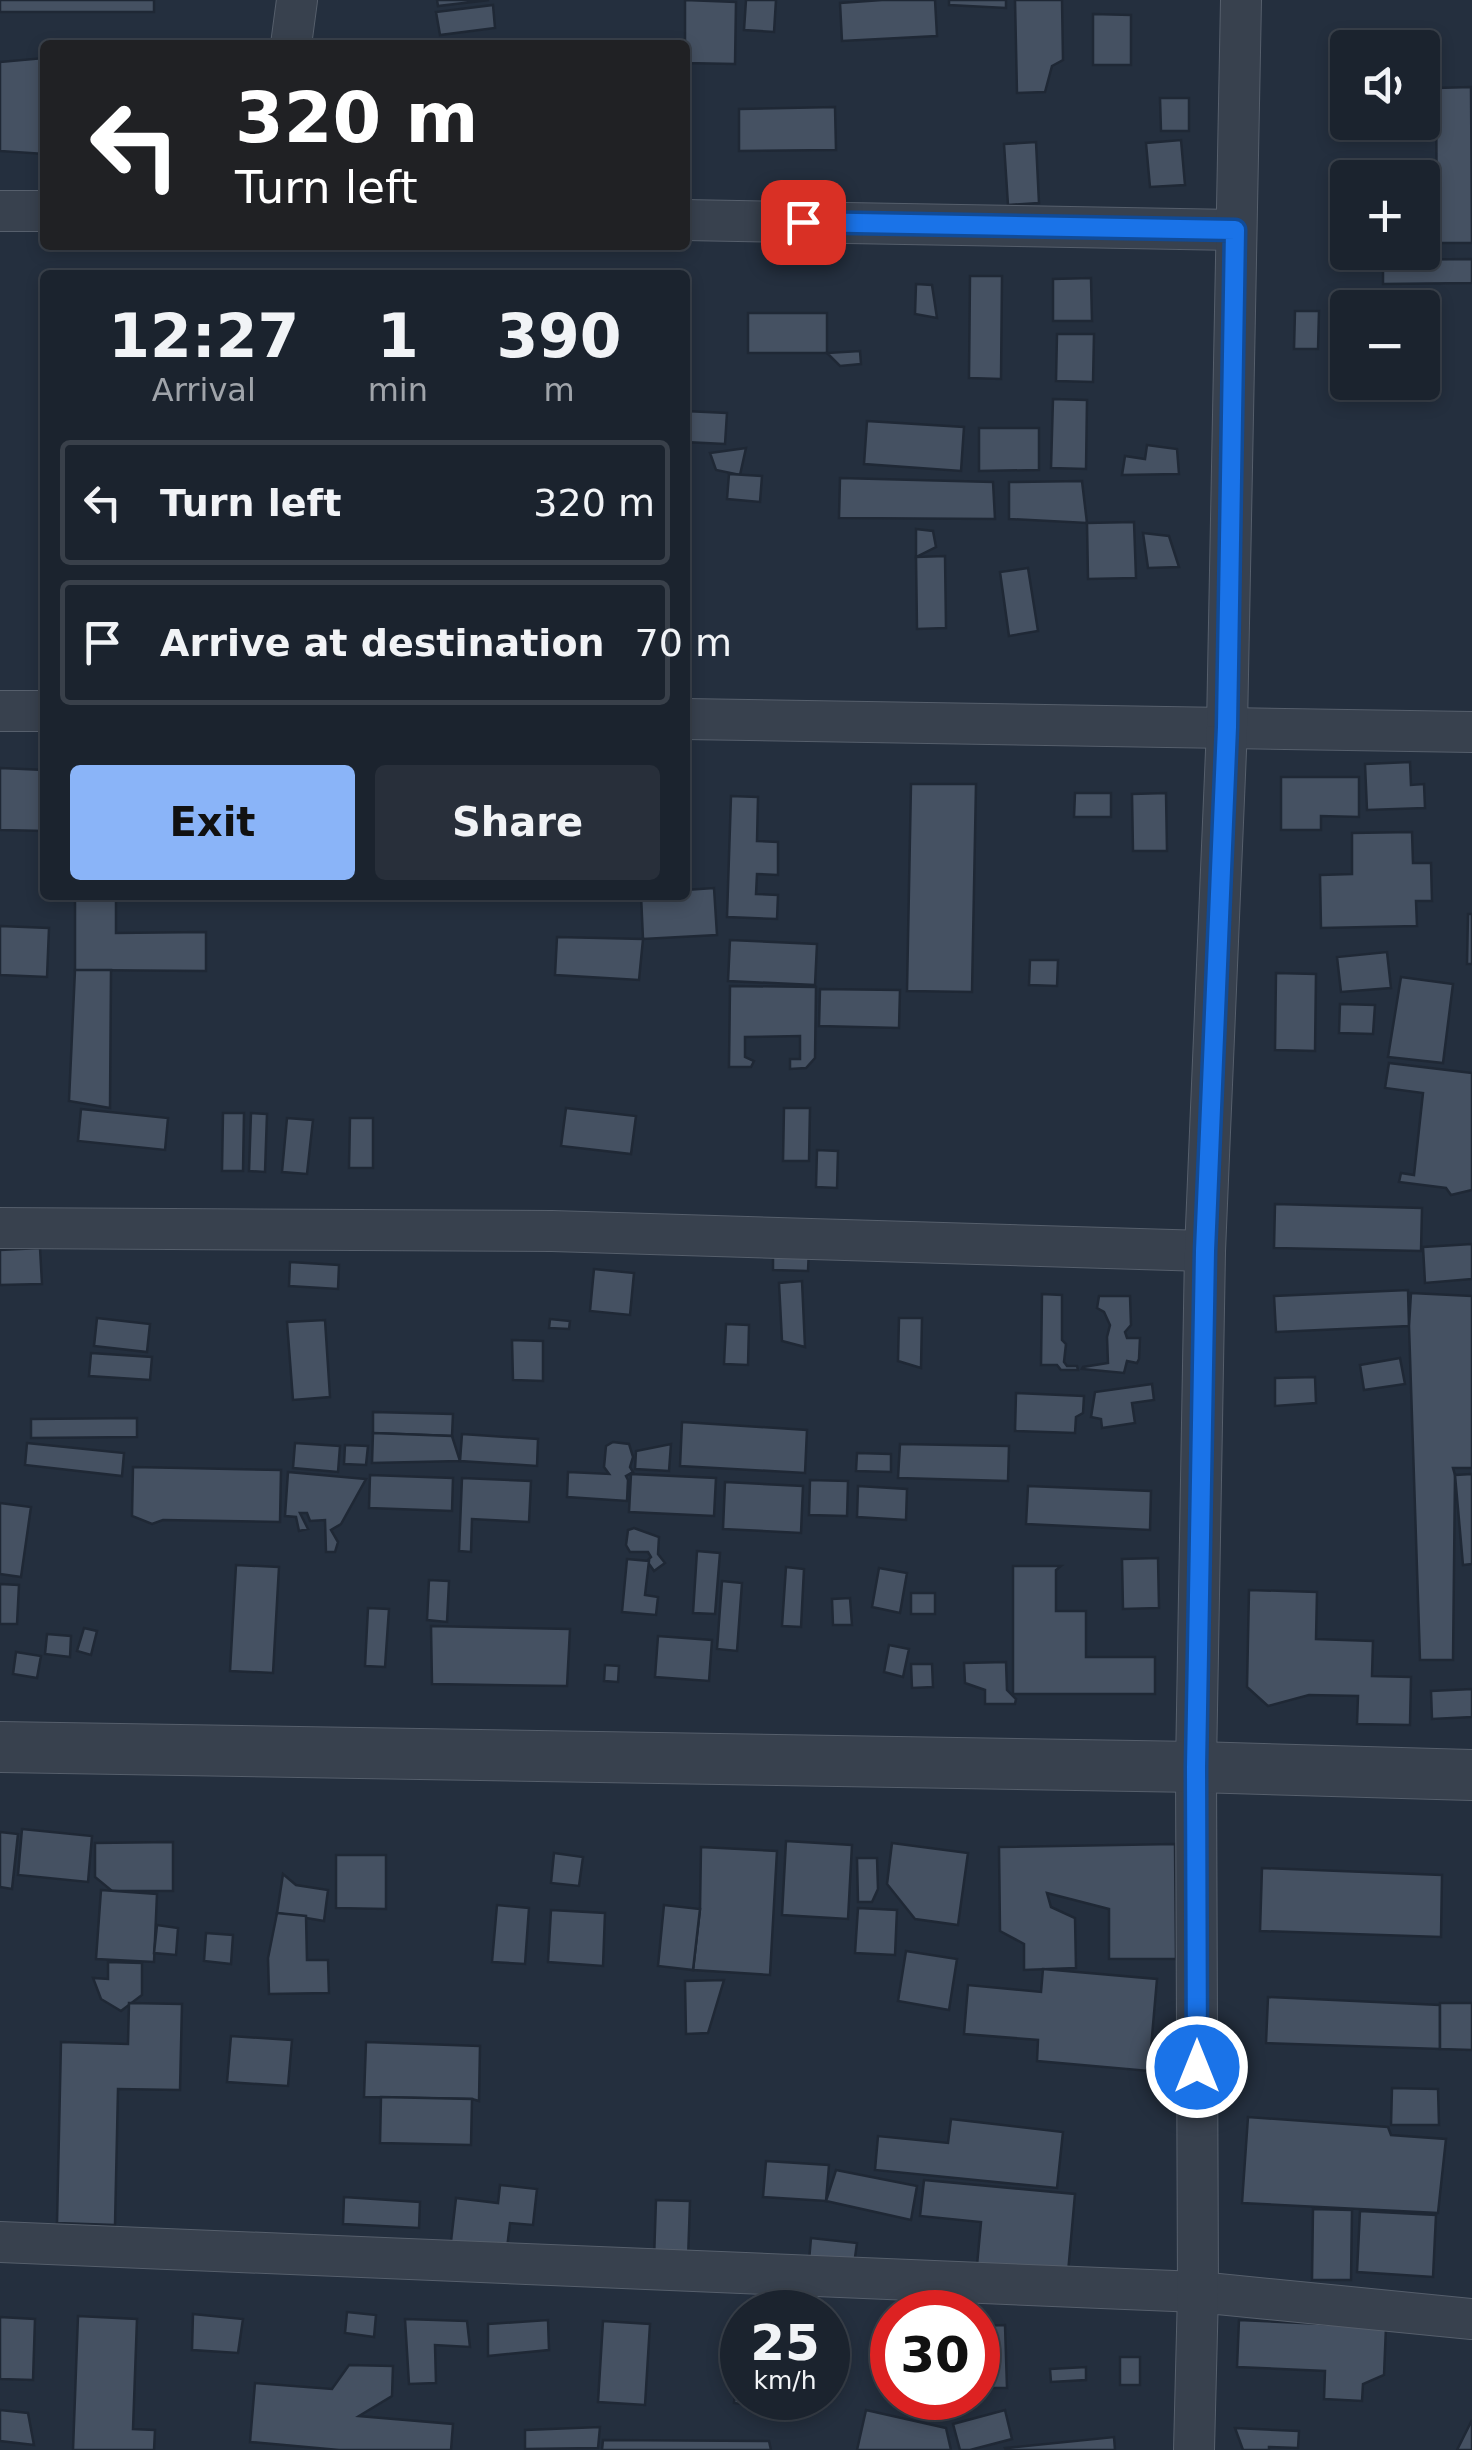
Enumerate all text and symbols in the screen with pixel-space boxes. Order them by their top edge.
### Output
map controls [1330,30,1440,400]
button: sound [1330,30,1440,140]
text: 320 m [235,77,478,159]
icon: left [70,80,200,210]
button: + [1330,160,1440,270]
text: Turn left [235,161,418,214]
pin [761,180,846,265]
icon: arrive [776,195,831,250]
button: − [1330,290,1440,400]
text: 12:27 [108,301,299,371]
text: 1 [377,301,419,371]
text: 390 [496,301,622,371]
text: Arrival [152,371,256,409]
text: min [368,371,428,409]
text: m [543,371,575,409]
icon: left [75,475,130,530]
text: Turn left [160,481,341,525]
text: 320 m [533,481,655,525]
icon: arrive [75,615,130,670]
text: Arrive at destination [160,621,605,665]
text: 70 m [635,621,732,665]
button: Exit [70,765,355,880]
button: Share [375,765,660,880]
position arrow [1145,2015,1249,2119]
speed limit sign: 30 [870,2290,1000,2420]
text: 25 [750,2314,820,2372]
text: km/h [753,2366,817,2395]

